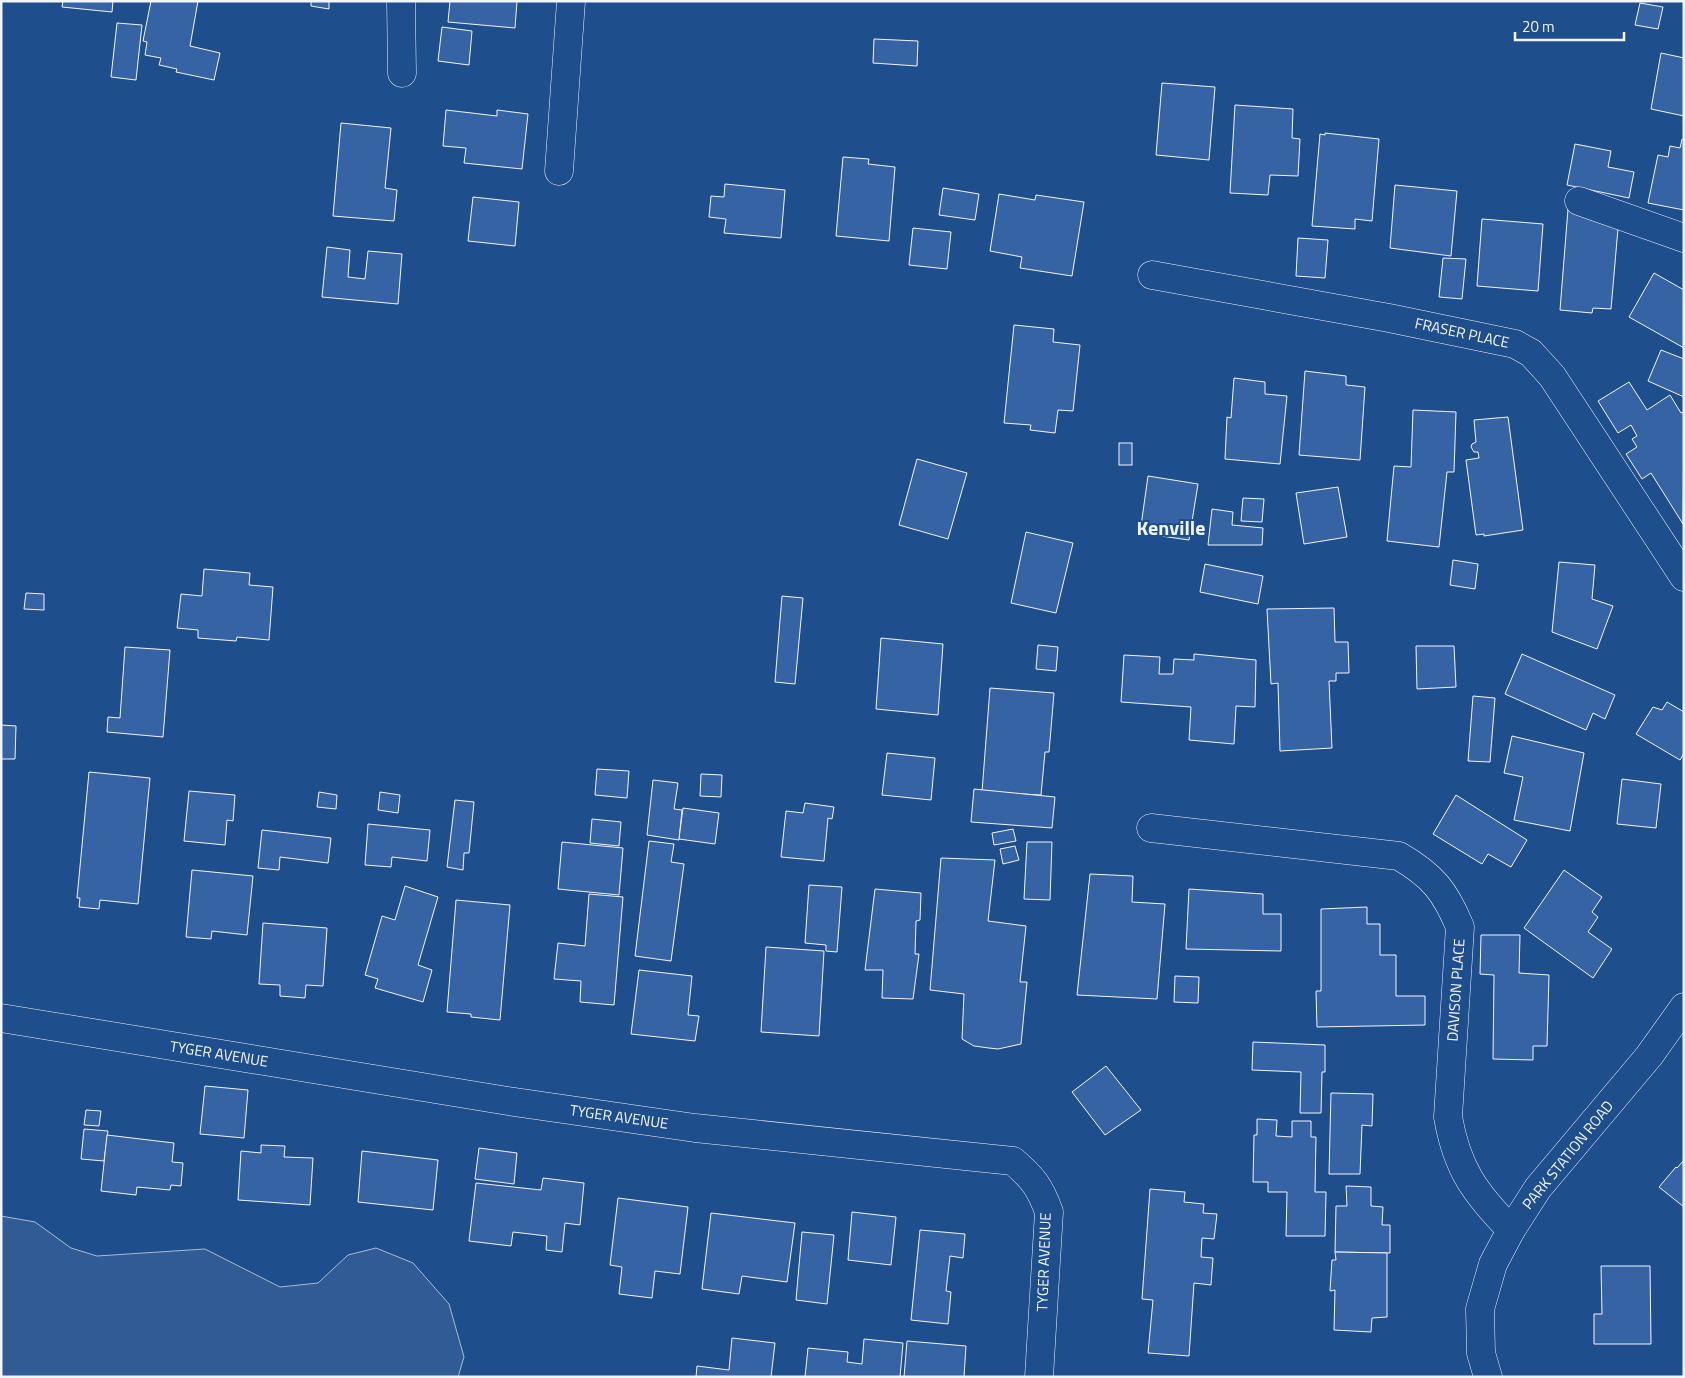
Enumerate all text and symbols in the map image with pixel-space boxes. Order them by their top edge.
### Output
scale bar [1515,10,1624,42]
text: 20 m [1522,15,1555,38]
street label: FRASER PLACE [1413,311,1512,354]
district label: Kenville [1137,512,1205,543]
street label: DAVISON PLACE [1440,938,1471,1042]
street label: TYGER AVENUE [168,1034,270,1073]
street label: PARK STATION ROAD [1516,1095,1619,1214]
street label: TYGER AVENUE [568,1098,670,1135]
street label: TYGER AVENUE [1030,1212,1057,1312]

